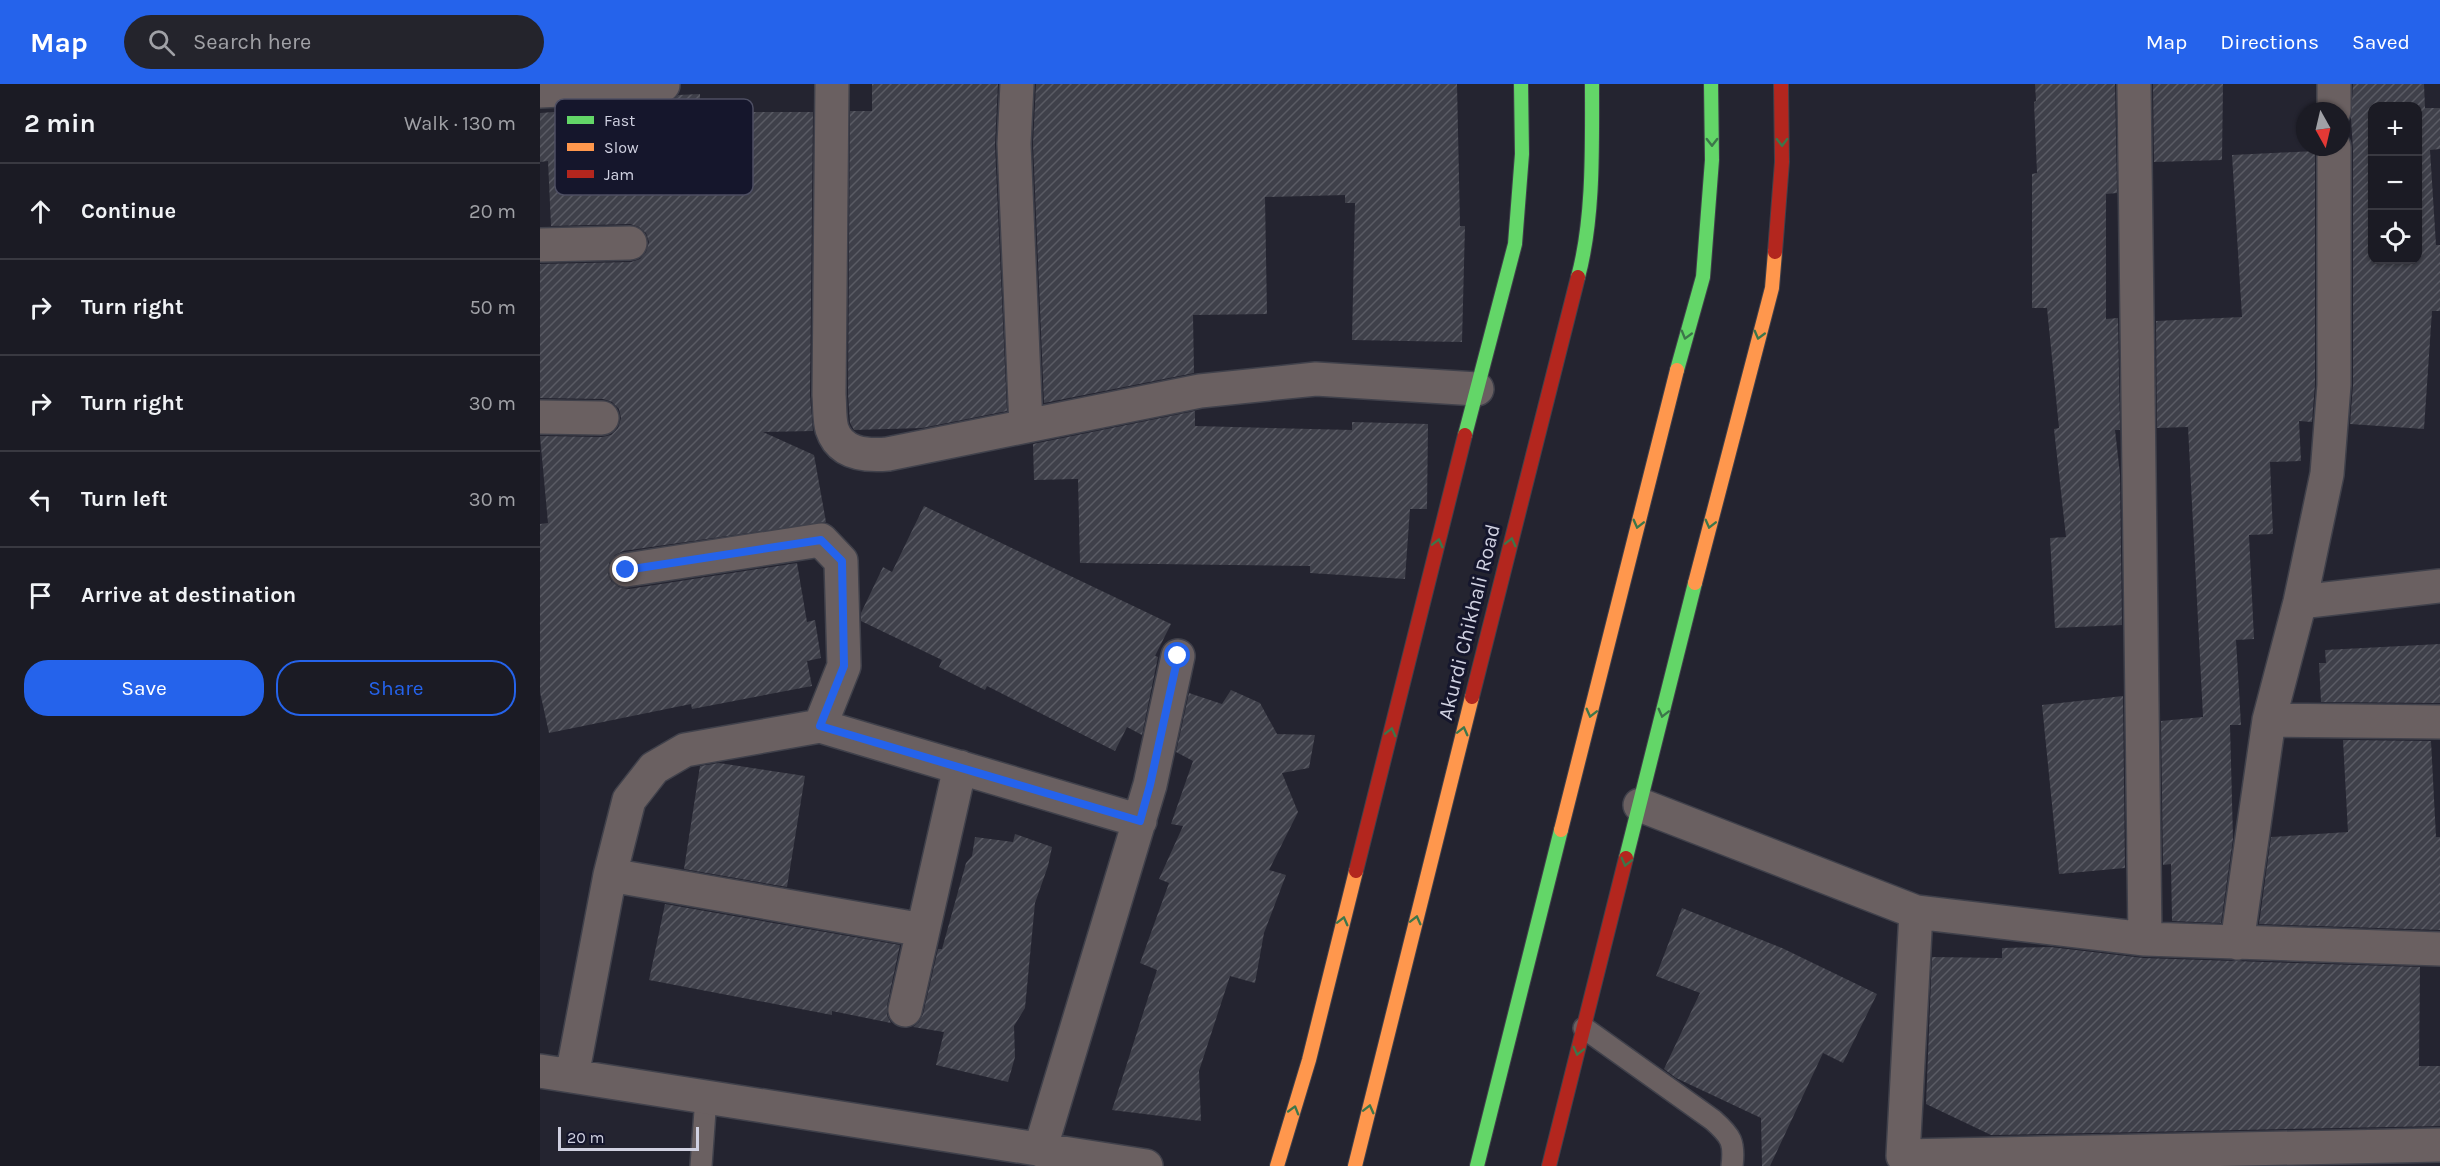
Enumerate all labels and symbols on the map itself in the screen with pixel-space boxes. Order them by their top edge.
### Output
legend [555,99,753,195]
north arrow [2296,102,2350,156]
text: Fast [604,111,635,130]
text: Slow [604,138,639,157]
one-way arrow [1706,138,1718,147]
one-way arrow [1776,138,1788,147]
text: Jam [604,165,634,184]
one-way arrow [1681,329,1693,340]
one-way arrow [1754,329,1766,340]
one-way arrow [1632,519,1645,529]
one-way arrow [1705,519,1718,529]
street label: Akurdi Chikhali Road [1433,521,1505,723]
one-way arrow [1503,537,1516,547]
one-way arrow [1431,538,1443,549]
route end [612,556,638,582]
route start [1164,642,1190,668]
one-way arrow [1658,707,1670,718]
one-way arrow [1585,708,1598,718]
one-way arrow [1456,726,1469,736]
one-way arrow [1383,727,1396,737]
one-way arrow [1620,857,1633,867]
one-way arrow [1409,915,1422,925]
one-way arrow [1336,916,1349,926]
one-way arrow [1573,1046,1586,1056]
one-way arrow [1361,1104,1374,1114]
one-way arrow [1287,1105,1299,1116]
scale bar [558,1124,699,1152]

